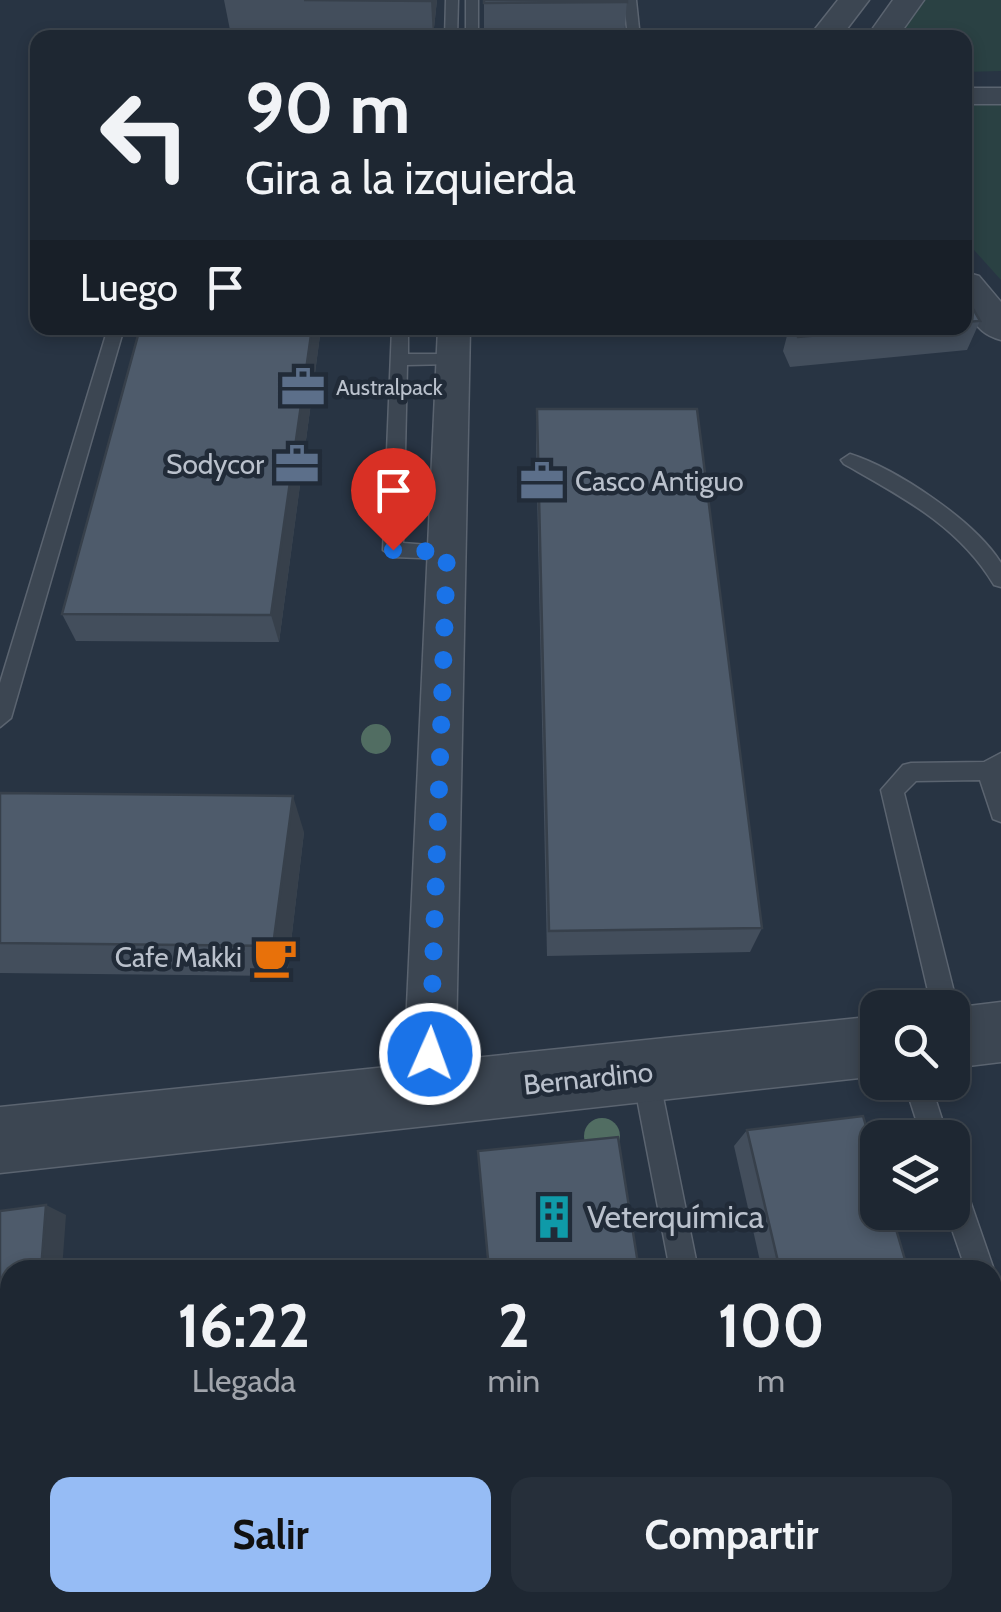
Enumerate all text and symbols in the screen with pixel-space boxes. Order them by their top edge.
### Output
text: 90 m [245,65,410,151]
icon: left [80,70,210,200]
text: Gira a la izquierda [245,151,576,205]
icon: arrive [198,260,253,315]
text: Luego [80,264,178,311]
office icon: Australpack [279,363,327,411]
place label: Australpack [336,374,443,401]
office icon: Sodycor [273,440,321,488]
place label: Sodycor [166,447,264,481]
pin [351,448,436,551]
office icon: Casco Antiguo [518,457,566,505]
icon: arrive [366,463,421,518]
place label: Casco Antiguo [575,464,744,498]
cafe icon: Cafe Makki [251,933,299,981]
place label: Cafe Makki [115,940,242,974]
map controls [860,990,970,1230]
button: search [860,990,970,1100]
position arrow [378,1002,482,1106]
street label: Bernardino [522,1054,654,1102]
button: layers [860,1120,970,1230]
building icon: Veterquímica [530,1193,578,1241]
place label: Veterquímica [587,1197,764,1236]
text: 16:22 [177,1289,310,1362]
text: 2 [498,1289,530,1362]
text: 100 [718,1289,825,1362]
text: Llegada [192,1361,296,1400]
text: min [488,1361,540,1400]
text: m [757,1361,785,1400]
button: Salir [50,1477,491,1592]
button: Compartir [511,1477,952,1592]

